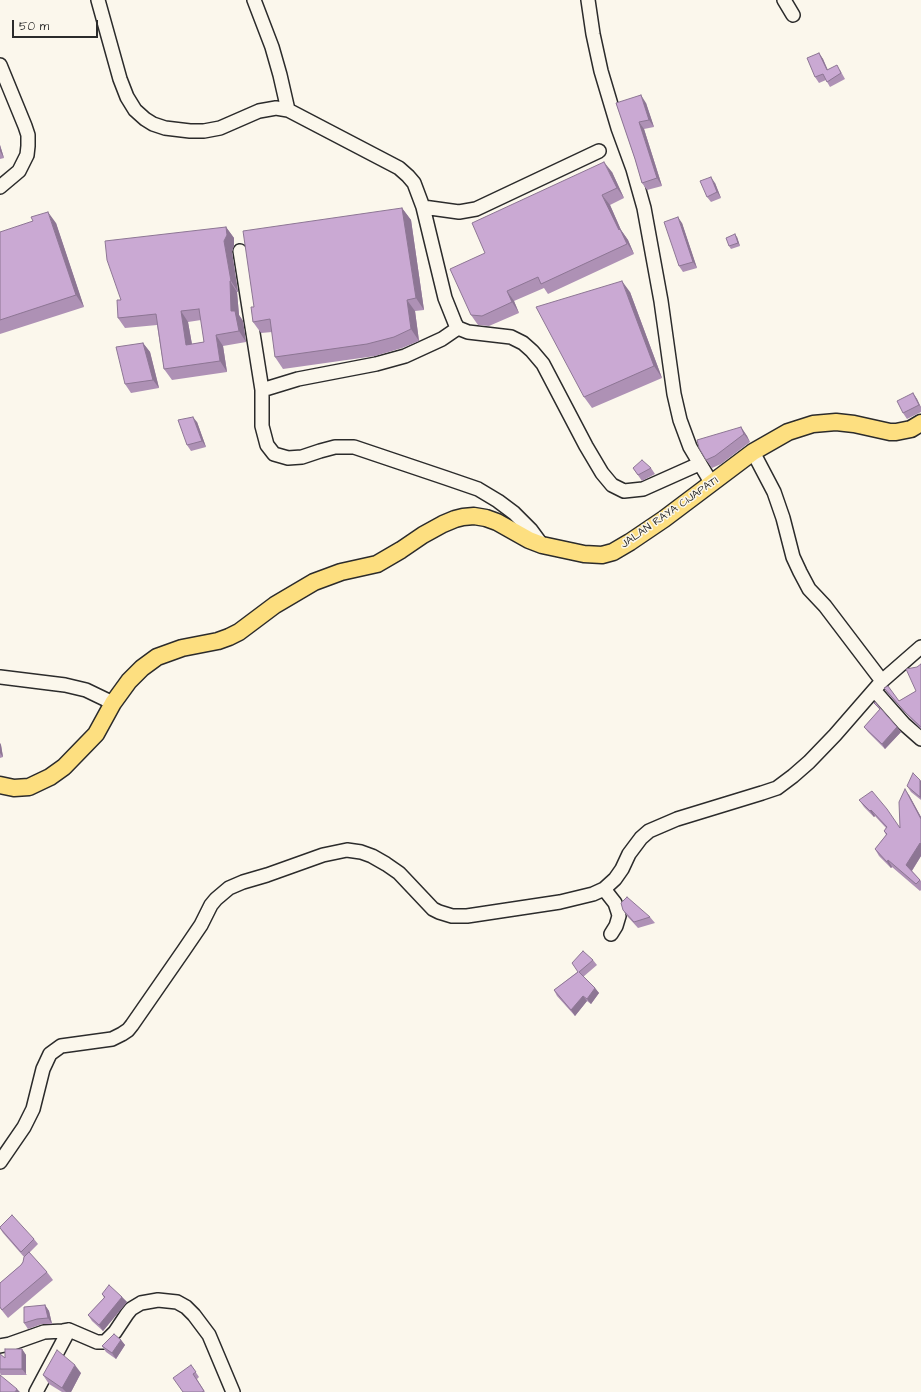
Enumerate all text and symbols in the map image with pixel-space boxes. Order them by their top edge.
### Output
scale bar [14,12,100,38]
text: 50 m [19,18,49,35]
street label: JALAN RAYA CIJAPATI [619,474,721,552]

